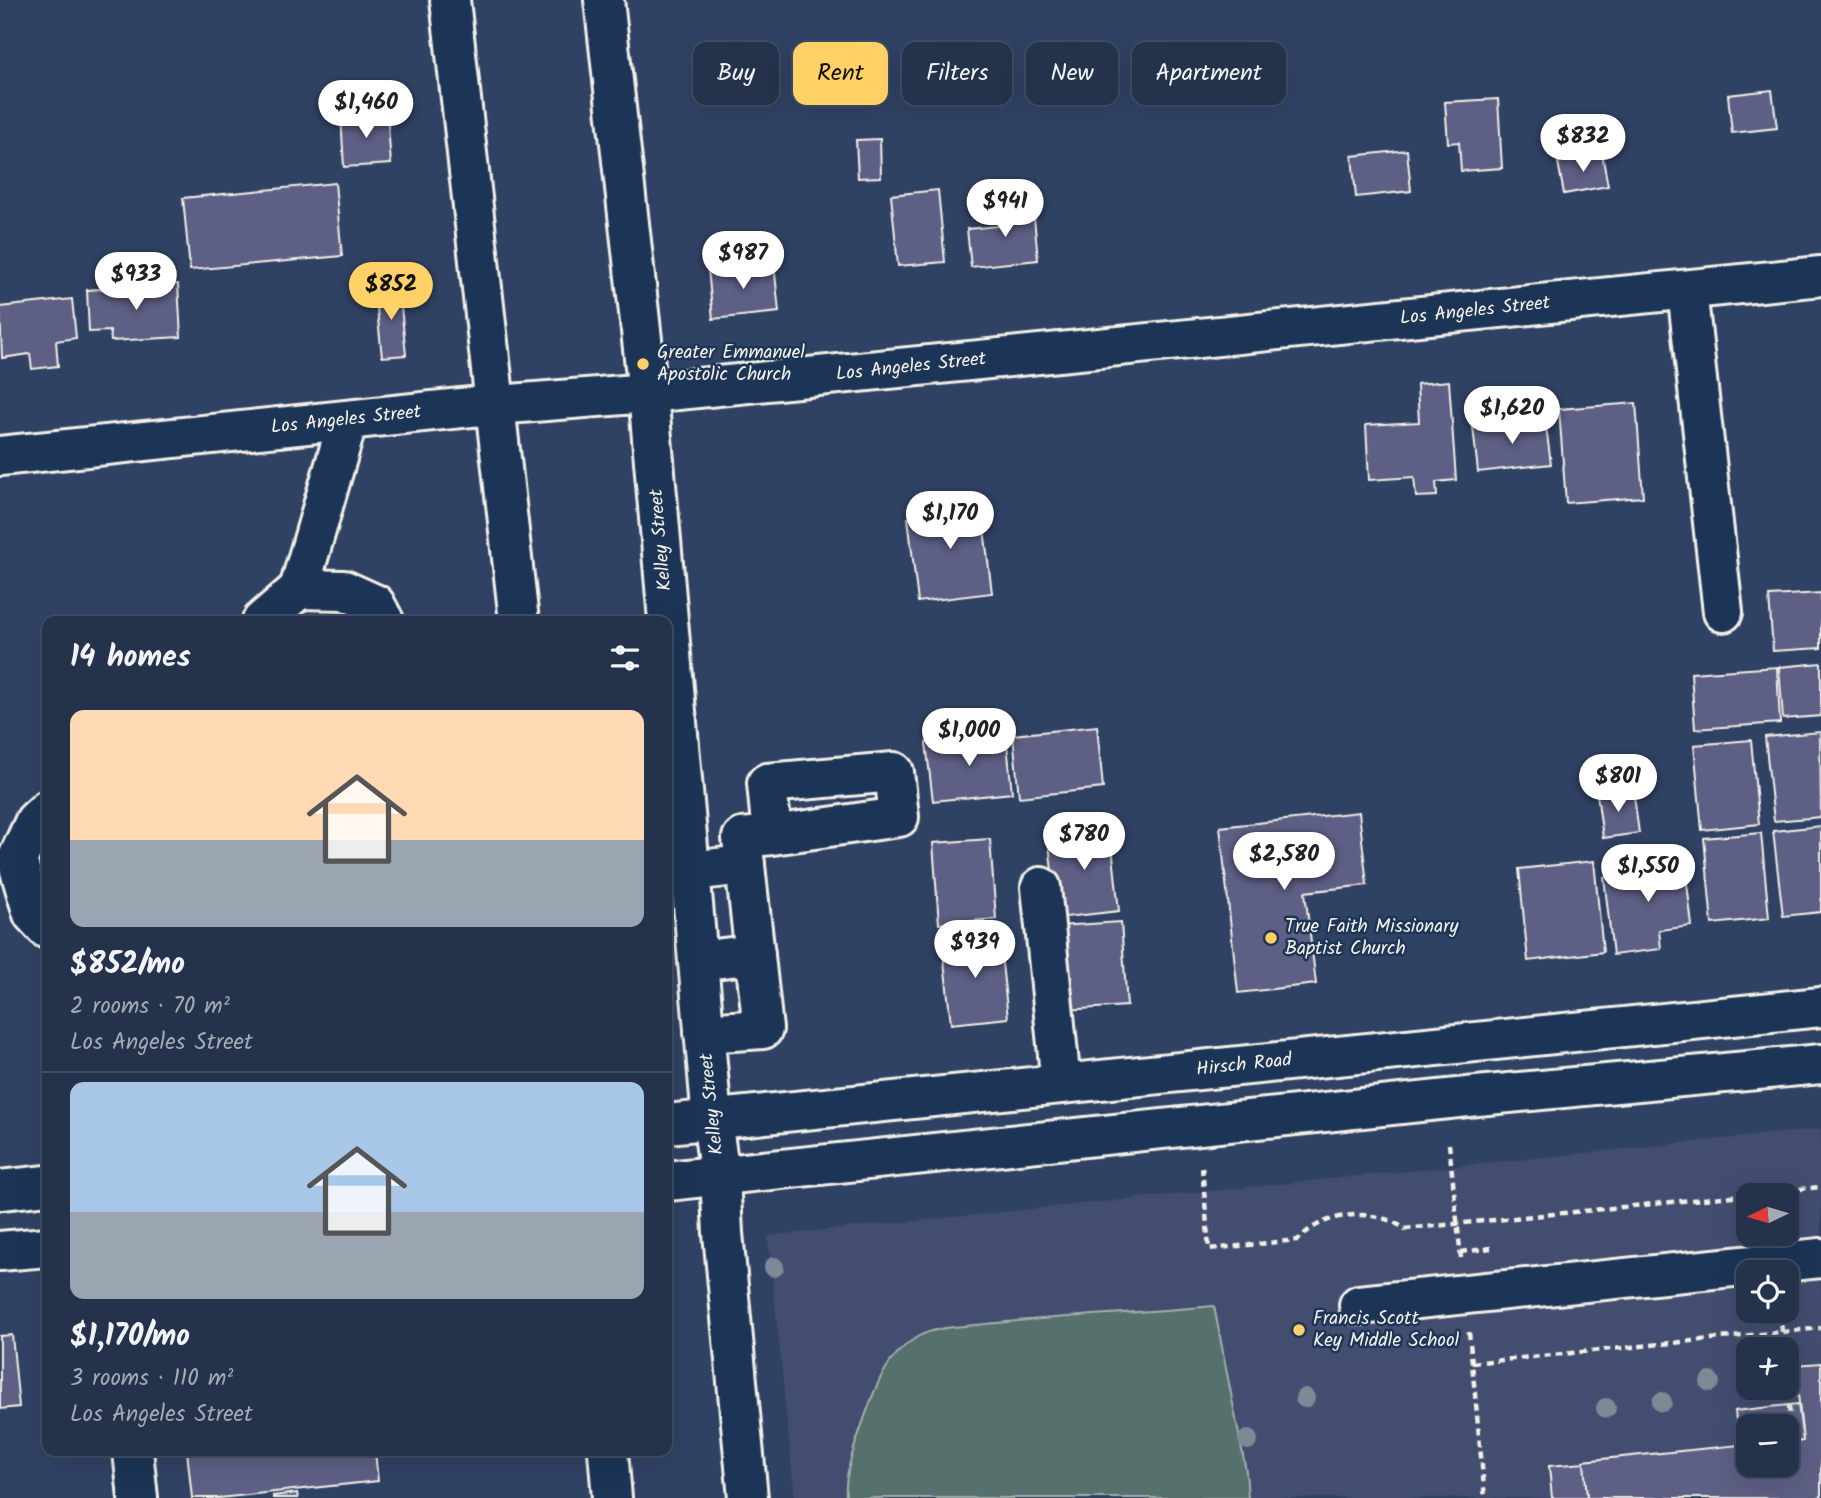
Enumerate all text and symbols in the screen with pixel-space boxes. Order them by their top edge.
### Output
chip: Buy [693,42,779,105]
chip: Rent [793,42,888,105]
chip: Filters [902,42,1012,105]
chip: New [1026,42,1118,105]
chip: Apartment [1132,42,1286,105]
pin: $1,460 [309,80,423,140]
text: $1,460 [334,85,398,121]
pin: $832 [1542,114,1624,174]
text: $832 [1556,119,1610,155]
pin: $941 [964,180,1046,239]
text: $941 [983,184,1027,220]
pin: $987 [702,232,784,291]
text: $987 [718,236,768,272]
pin: $933 [95,252,177,312]
text: $933 [111,257,161,293]
pin: $852 [350,262,432,322]
text: $852 [365,267,417,303]
street label: Los Angeles Street [1398,288,1552,334]
place label: Greater Emmanuel Apostolic Church [657,338,805,390]
street label: Los Angeles Street [834,344,988,390]
marker: Greater Emmanuel Apostolic Church [635,356,651,372]
pin: $1,620 [1455,386,1569,446]
text: $1,620 [1480,391,1544,427]
street label: Los Angeles Street [269,397,423,443]
street label: Kelley Street [642,487,680,592]
pin: $1,170 [893,491,1007,551]
text: $1,170 [922,496,978,532]
text: 14 homes [70,634,191,682]
icon: filters [606,639,644,677]
pin: $1,000 [912,708,1026,768]
text: $1,000 [938,713,1000,749]
pin: $801 [1577,754,1659,814]
icon: home [294,756,420,882]
text: $801 [1595,759,1641,795]
pin: $780 [1043,812,1125,872]
text: $780 [1059,817,1109,853]
pin: $2,580 [1227,832,1341,892]
text: $2,580 [1249,837,1319,873]
pin: $1,550 [1591,844,1705,904]
text: $1,550 [1617,849,1679,885]
place label: True Faith Missionary Baptist Church [1285,912,1459,964]
pin: $939 [934,920,1016,980]
text: $939 [950,925,1000,961]
marker: True Faith Missionary Baptist Church [1263,930,1279,946]
text: $852/mo [70,941,185,989]
text: 2 rooms · 70 m² [70,989,230,1025]
text: Los Angeles Street [70,1025,253,1061]
street label: Hirsch Road [1195,1045,1294,1085]
street label: Kelley Street [692,1051,732,1156]
icon: home [294,1128,420,1254]
north arrow [1736,1183,1799,1246]
map controls [1736,1183,1799,1477]
button: locate [1736,1260,1799,1323]
place label: Francis Scott Key Middle School [1313,1304,1460,1356]
text: $1,170/mo [70,1313,190,1361]
marker: Francis Scott Key Middle School [1291,1322,1307,1338]
button: + [1736,1337,1799,1400]
text: 3 rooms · 110 m² [70,1361,233,1397]
text: Los Angeles Street [70,1397,253,1433]
button: − [1736,1414,1799,1477]

